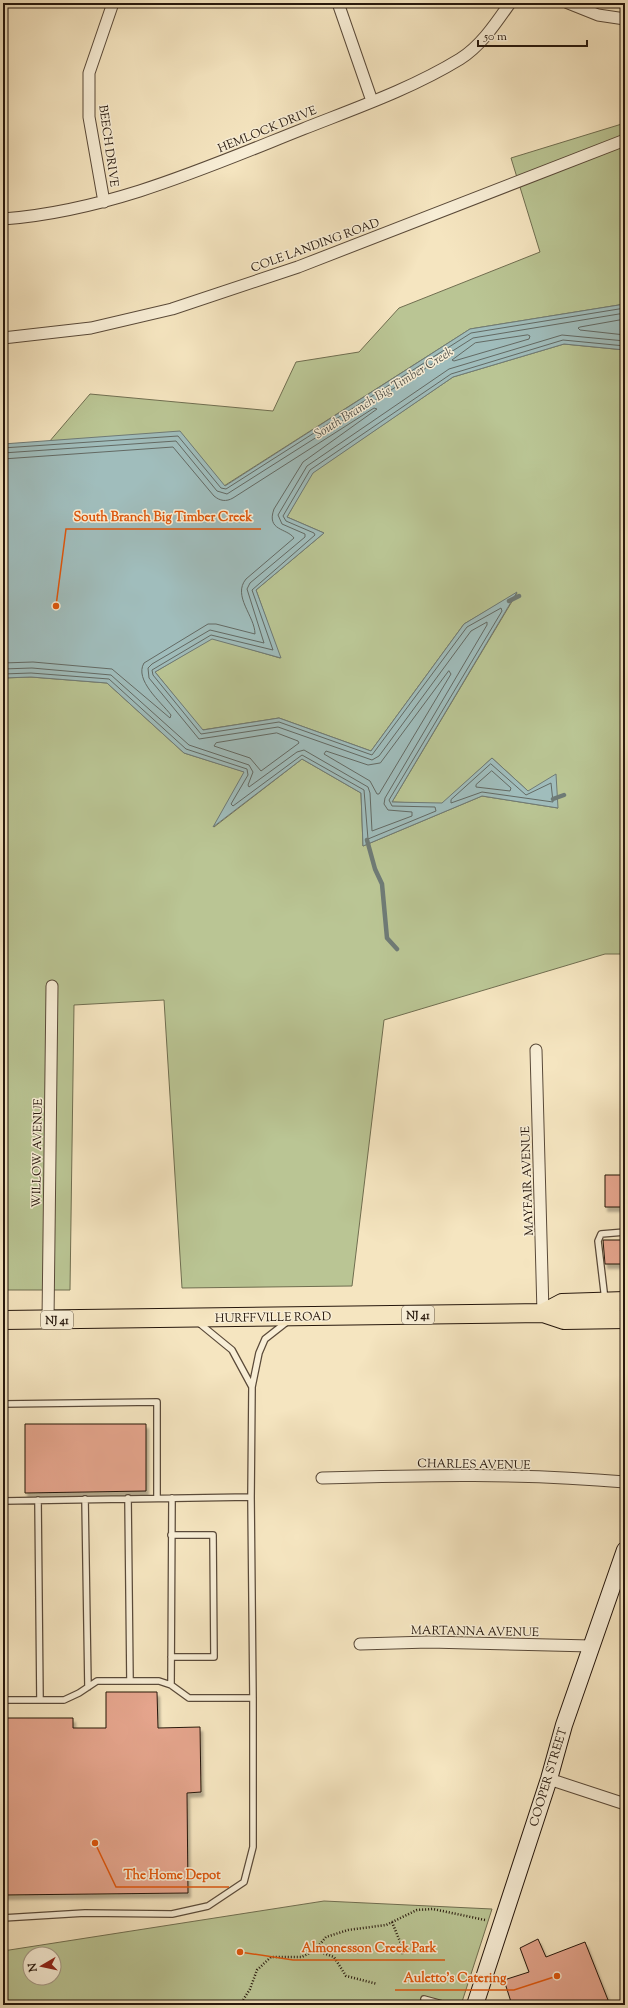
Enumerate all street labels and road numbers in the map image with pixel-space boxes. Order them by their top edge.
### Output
street label: HEMLOCK DRIVE [215,102,320,158]
street label: BEECH DRIVE [93,104,123,189]
street label: COLE LANDING ROAD [248,214,382,278]
street label: WILLOW AVENUE [28,1098,48,1208]
street label: MAYFAIR AVENUE [517,1125,539,1236]
road number: NJ 41 [402,1306,434,1324]
street label: HURFFVILLE ROAD [215,1308,331,1328]
road number: NJ 41 [41,1311,73,1329]
street label: CHARLES AVENUE [417,1455,532,1475]
street label: MARTANNA AVENUE [411,1622,540,1642]
street label: COOPER STREET [525,1725,573,1829]

